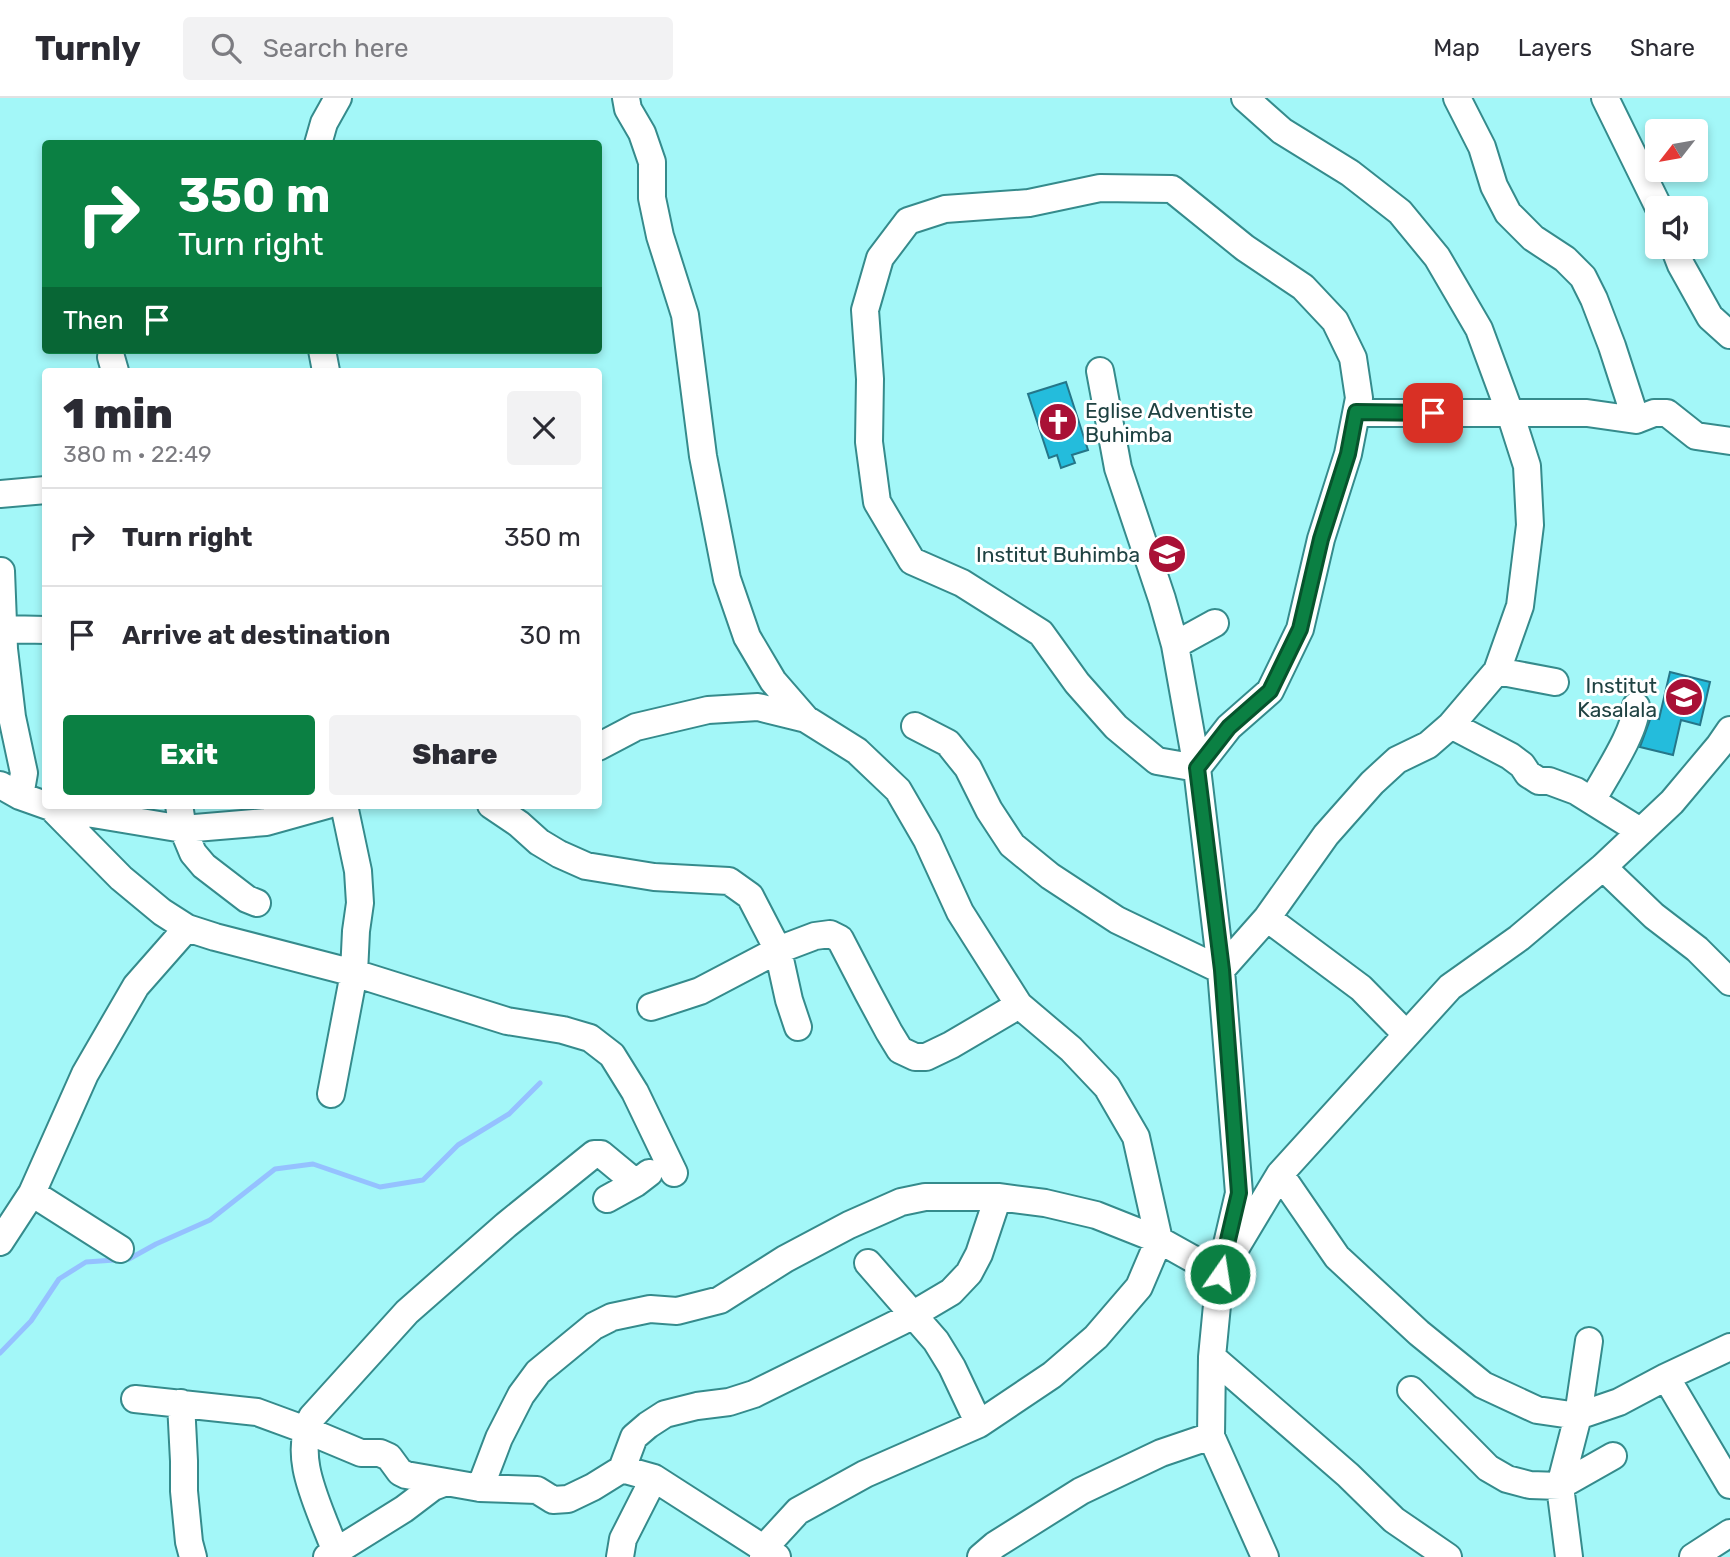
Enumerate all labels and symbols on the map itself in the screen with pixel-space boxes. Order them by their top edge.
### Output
north arrow [1645,119,1708,182]
pin [1403,383,1463,443]
place label: Eglise Adventiste Buhimba [1085,398,1253,447]
church icon: Eglise Adventiste Buhimba [1037,401,1079,443]
school or university icon: Institut Buhimba [1146,533,1188,575]
place label: Institut Buhimba [976,542,1140,567]
place label: Institut Kasalala [1577,673,1657,722]
school or university icon: Institut Kasalala [1663,676,1705,718]
position arrow [1183,1237,1257,1311]

